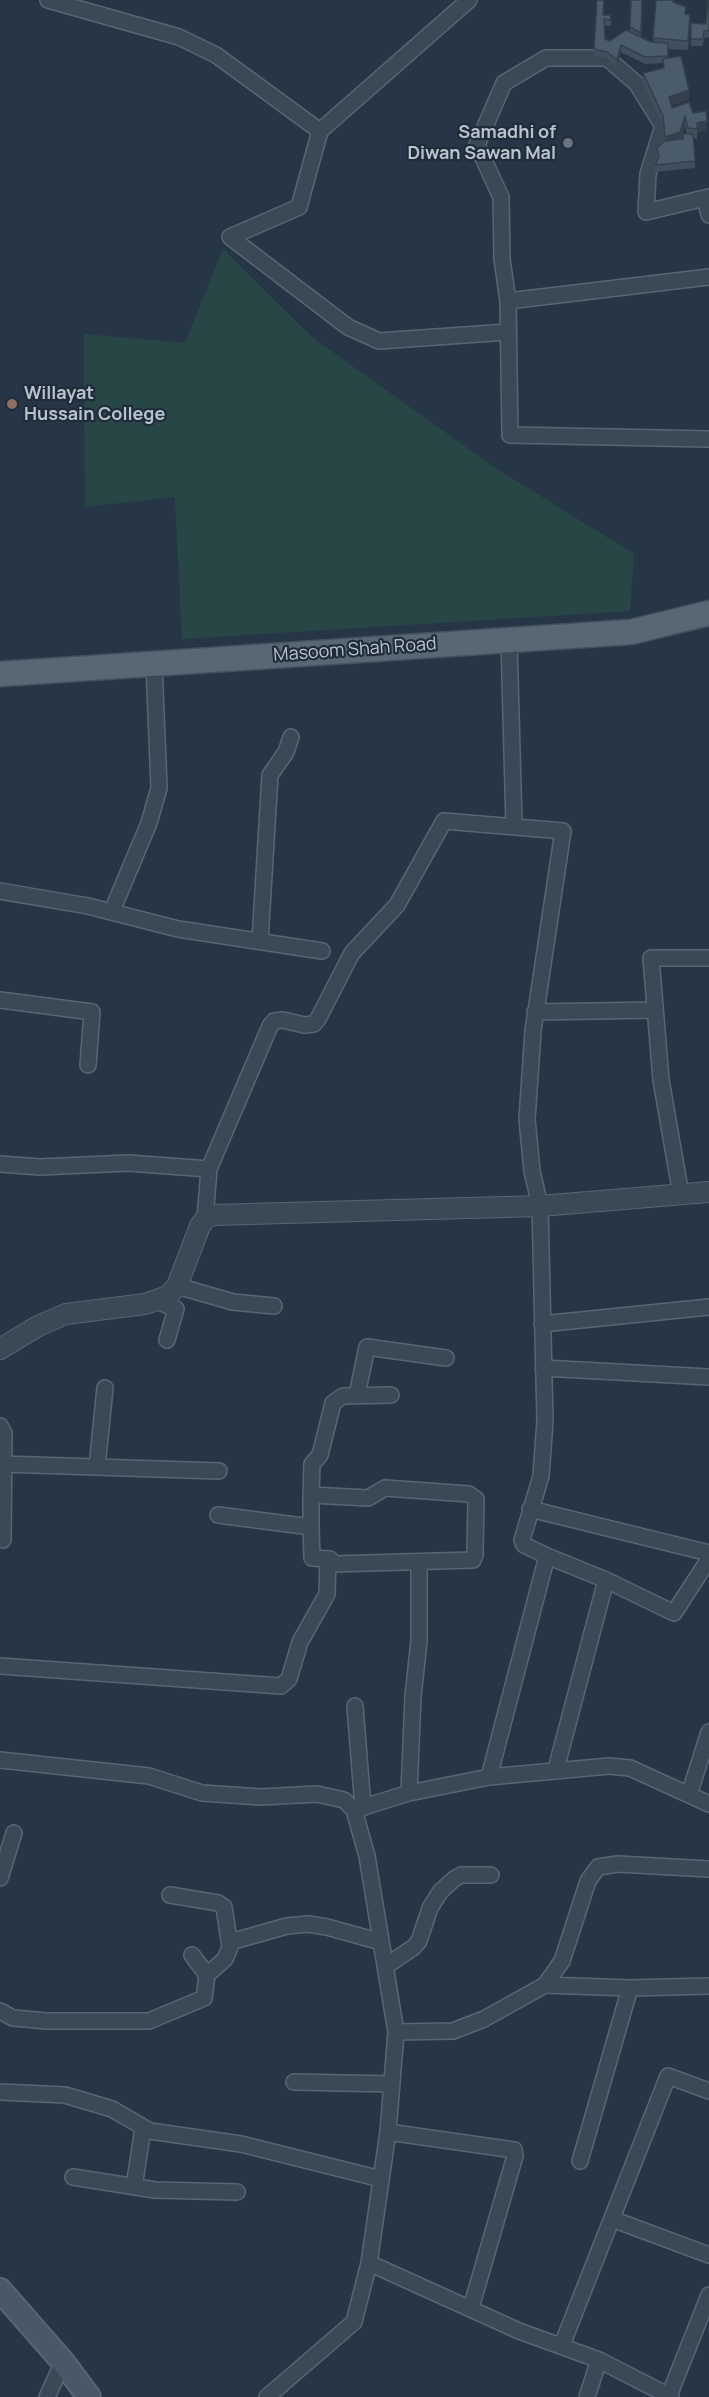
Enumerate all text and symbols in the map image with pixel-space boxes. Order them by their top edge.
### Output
place label: Samadhi of Diwan Sawan Mal [407,122,556,164]
marker: Samadhi of Diwan Sawan Mal [561,136,575,150]
place label: Willayat Hussain College [24,383,165,426]
marker: Willayat Hussain College [5,397,19,411]
street label: Masoom Shah Road [273,634,437,666]

